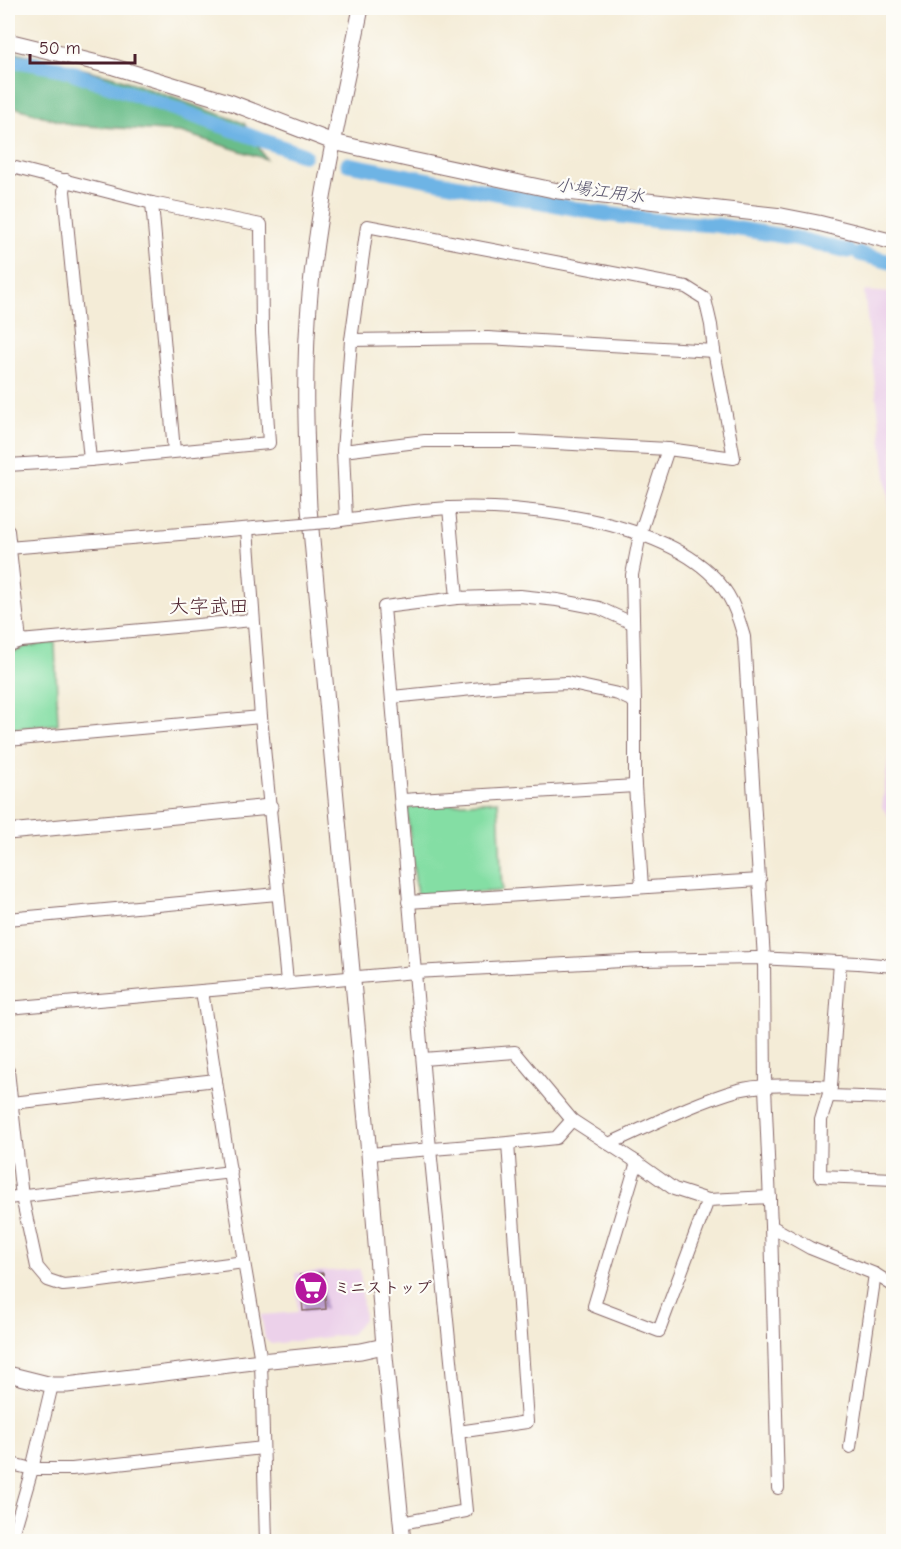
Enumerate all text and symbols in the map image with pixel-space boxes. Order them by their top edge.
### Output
scale bar [30,27,135,65]
text: 50 m [39,38,81,59]
water label: 小場江用水 [554,174,646,208]
district label: 大字武田 [169,595,249,618]
supermarket icon: ミニストップ [293,1270,329,1306]
place label: ミニストップ [334,1279,432,1297]

